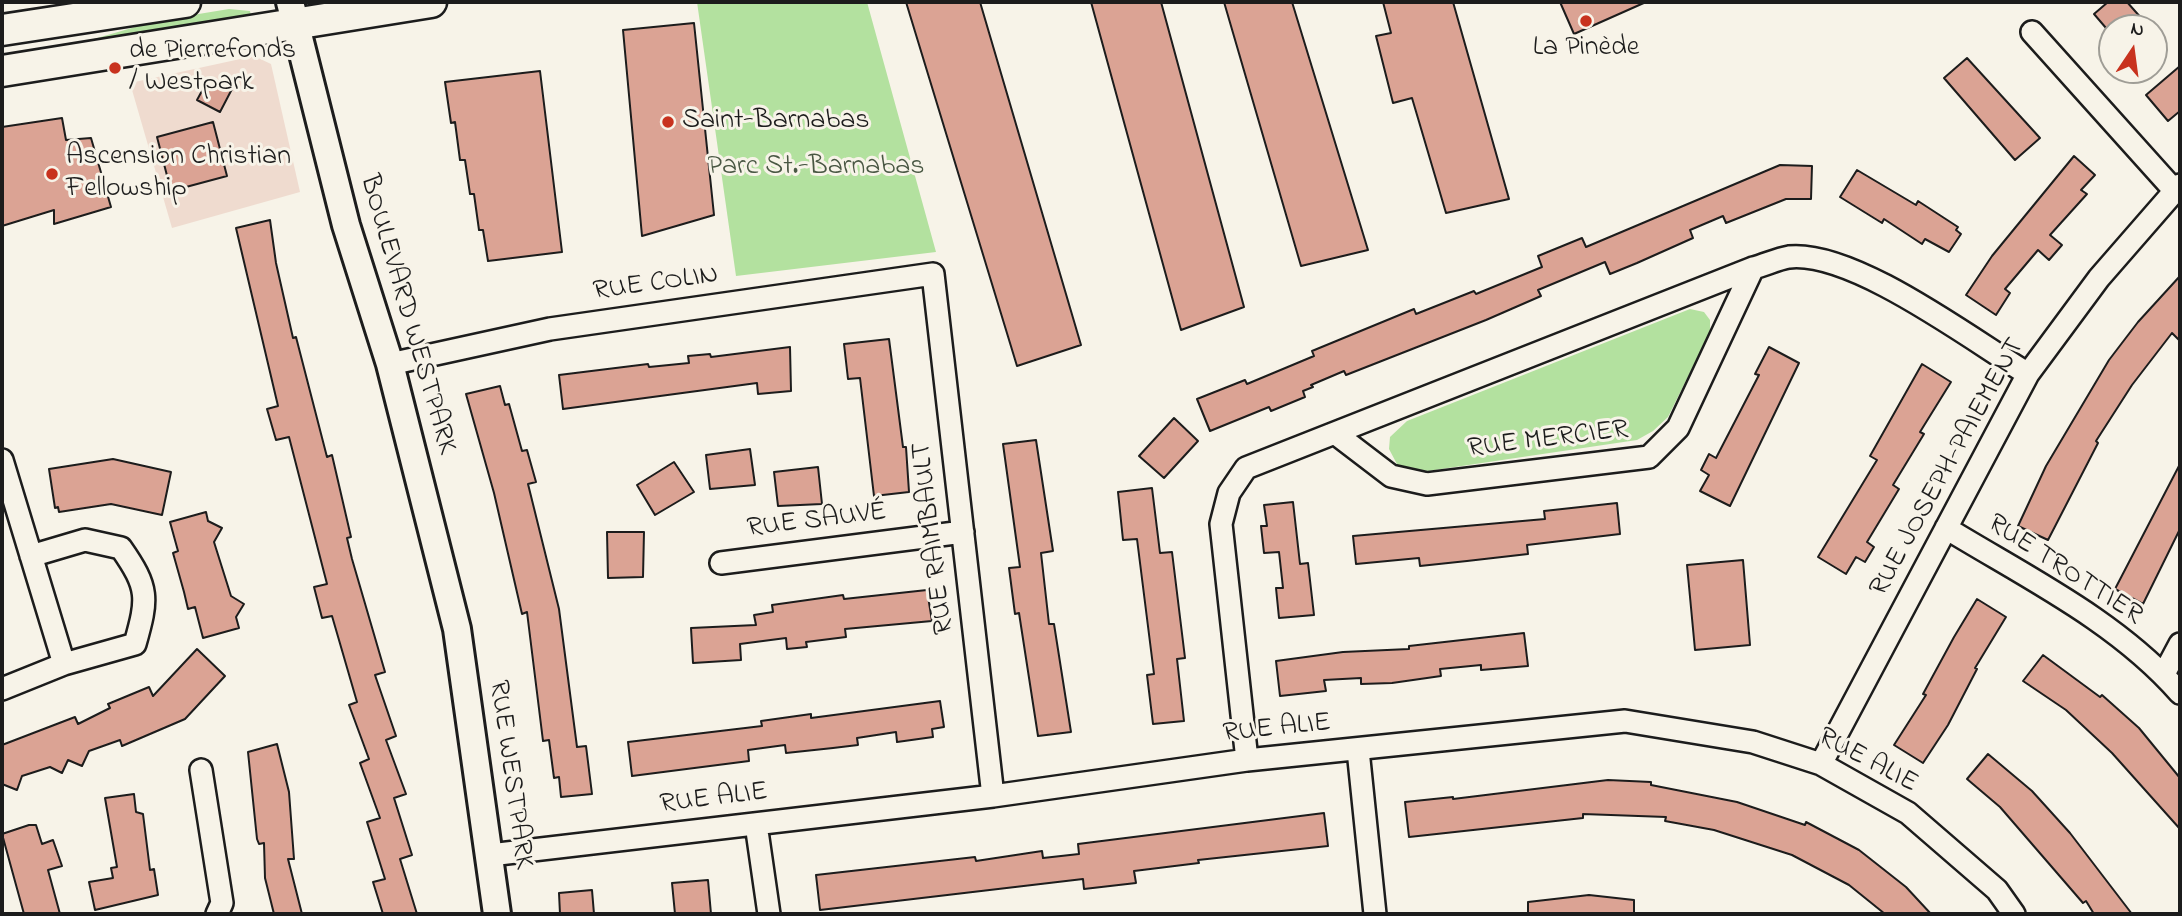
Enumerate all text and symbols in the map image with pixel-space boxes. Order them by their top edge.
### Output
marker: La Pinède [1578,13,1594,29]
north arrow [2098,14,2168,84]
text: N [2128,15,2147,45]
place label: La Pinède [1533,32,1639,66]
place label: de Pierrefonds / Westpark [129,35,296,101]
marker: de Pierrefonds / Westpark [107,60,123,76]
place label: Saint-Barnabas [682,105,870,139]
marker: Saint-Barnabas [660,114,676,130]
place label: Ascension Christian Fellowship [66,141,291,207]
park label: Parc St.-Barnabas [707,151,925,185]
marker: Ascension Christian Fellowship [44,166,60,182]
street label: BOULEVARD WESTPARK [350,171,462,459]
street label: RUE COLIN [591,260,721,310]
street label: RUE JOSEPH-PAIEMENT [1864,333,2034,603]
street label: RUE MERCIER [1466,414,1630,468]
street label: RUE RAIMBAULT [907,440,963,636]
street label: RUE SAUVÉ [745,497,889,547]
street label: RUE TROTTIER [1980,508,2148,634]
street label: RUE WESTPARK [479,678,539,872]
street label: RUE ALIE [1221,708,1333,752]
street label: RUE ALIE [1811,722,1923,802]
street label: RUE ALIE [658,777,770,823]

